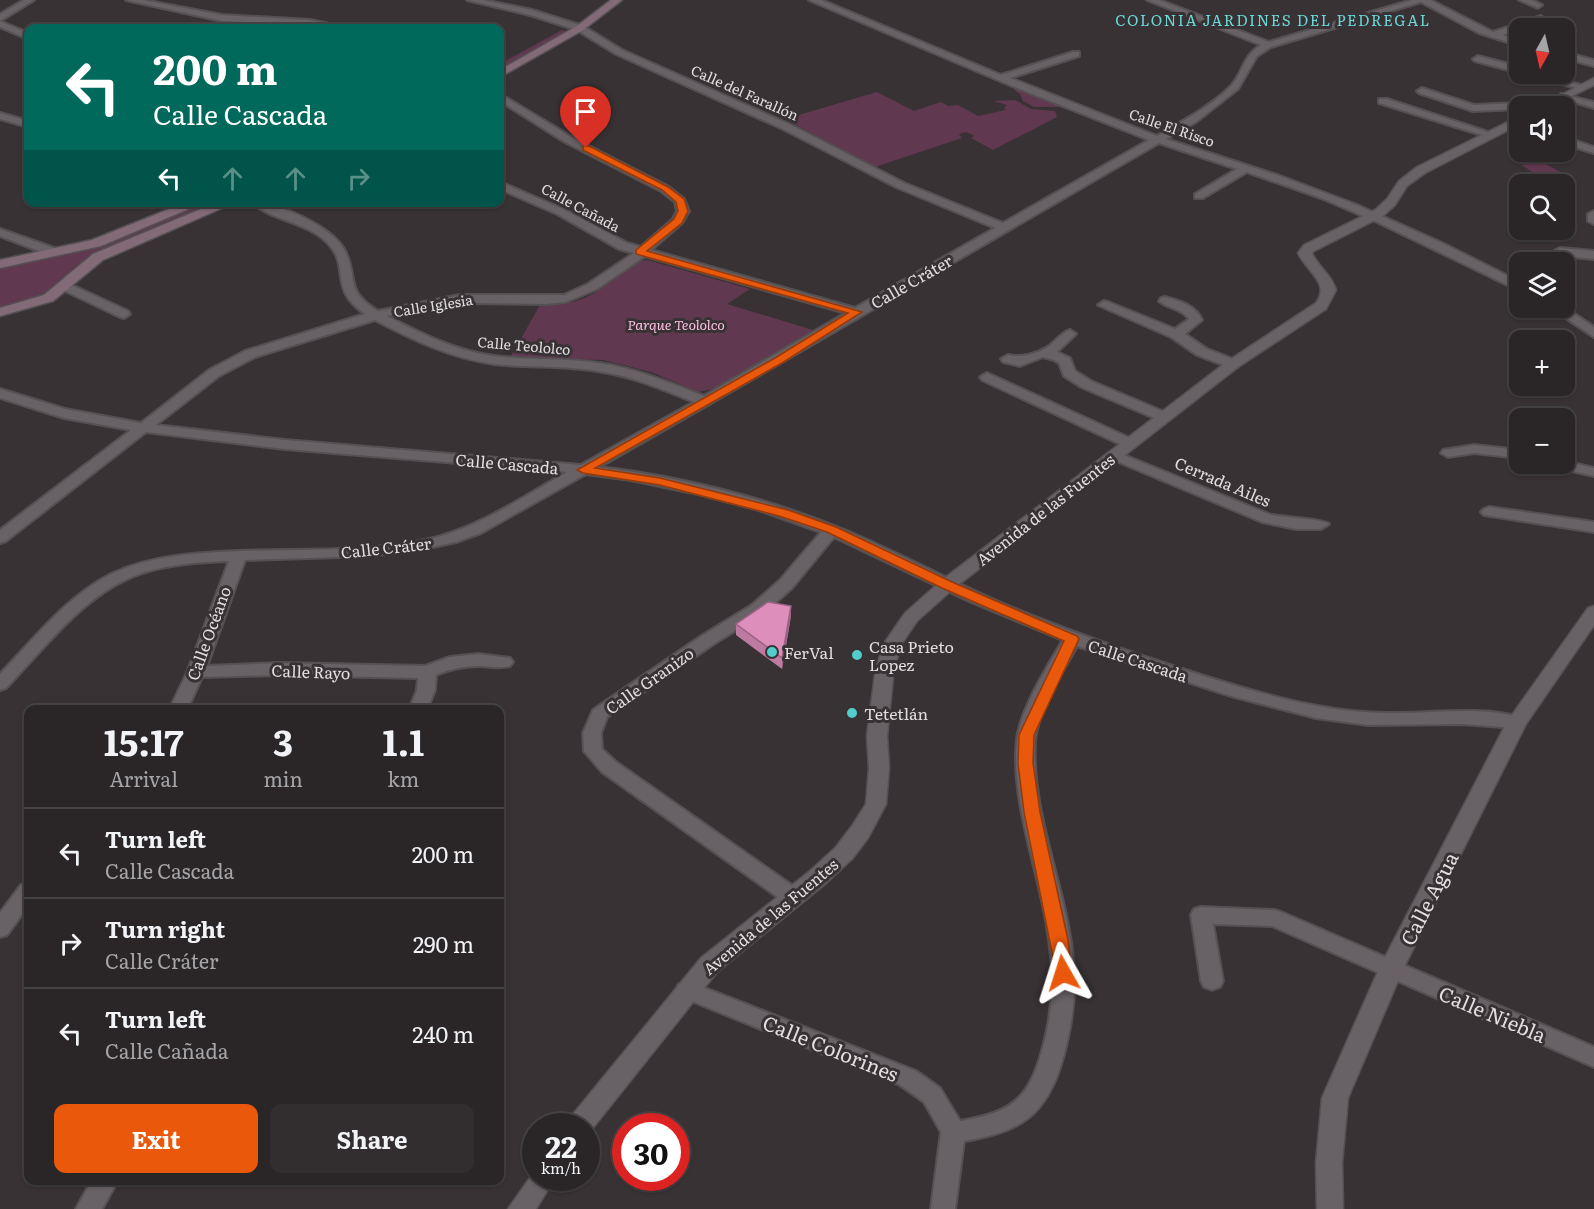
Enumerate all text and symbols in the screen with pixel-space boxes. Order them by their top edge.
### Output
district label: COLONIA JARDINES DEL PEDREGAL [1115,8,1431,31]
north arrow [1509,18,1575,84]
map controls [1509,18,1575,474]
text: 200 m [153,36,278,98]
icon: left [54,48,132,126]
street label: Calle del Farallón [688,59,802,125]
pin [560,86,611,148]
text: Calle Cascada [153,93,327,133]
icon: arrive [569,95,602,128]
button: sound [1509,96,1575,162]
street label: Calle El Risco [1127,103,1217,151]
icon: left [153,162,186,195]
icon: ahead [216,162,249,195]
icon: ahead [279,162,312,195]
icon: right [342,162,375,195]
button: search [1509,174,1575,240]
street label: Calle Cañada [538,178,624,236]
street label: Calle Cráter [866,248,957,314]
button: layers [1509,252,1575,318]
street label: Calle Iglesia [392,289,475,321]
park label: Parque Teololco [627,314,725,334]
button: + [1509,330,1575,396]
street label: Calle Teololco [477,331,571,359]
button: − [1509,408,1575,474]
street label: Calle Cascada [454,447,560,479]
street label: Avenida de las Fuentes [971,447,1119,571]
street label: Cerrada Ailes [1171,450,1275,512]
street label: Calle Cráter [340,530,433,564]
street label: Calle Océano [180,583,236,683]
street label: Calle Cascada [1085,633,1191,687]
place label: Casa Prieto Lopez [869,634,954,676]
place label: FerVal [784,640,834,664]
street label: Calle Granizo [600,641,698,719]
marker: FerVal [765,645,779,659]
marker: Casa Prieto Lopez [850,648,864,662]
street label: Calle Rayo [271,658,351,684]
place label: Tetetlán [864,701,928,725]
marker: Tetetlán [845,706,859,720]
text: 15:17 [104,714,184,767]
text: 3 [273,714,293,767]
text: 1.1 [383,714,424,767]
text: Arrival [110,763,178,793]
text: min [263,763,303,793]
text: km [388,763,419,793]
text: Turn left [105,822,206,855]
icon: left [54,837,87,870]
text: 200 m [412,837,474,870]
street label: Calle Agua [1392,846,1464,950]
street label: Avenida de las Fuentes [697,852,843,980]
text: Calle Cascada [105,855,234,885]
text: Turn right [105,912,225,945]
icon: right [54,927,87,960]
text: 290 m [413,927,474,960]
position arrow [1031,941,1095,1005]
text: Calle Cráter [105,945,218,975]
street label: Calle Niebla [1435,977,1552,1049]
text: Turn left [105,1002,206,1035]
street label: Calle Colorines [759,1006,903,1088]
icon: left [54,1017,87,1050]
text: 240 m [412,1017,474,1050]
text: Calle Cañada [105,1035,228,1065]
button: Exit [54,1104,258,1173]
button: Share [270,1104,474,1173]
speed limit sign: 30 [612,1113,690,1191]
text: 22 [545,1123,577,1167]
text: km/h [541,1156,581,1179]

